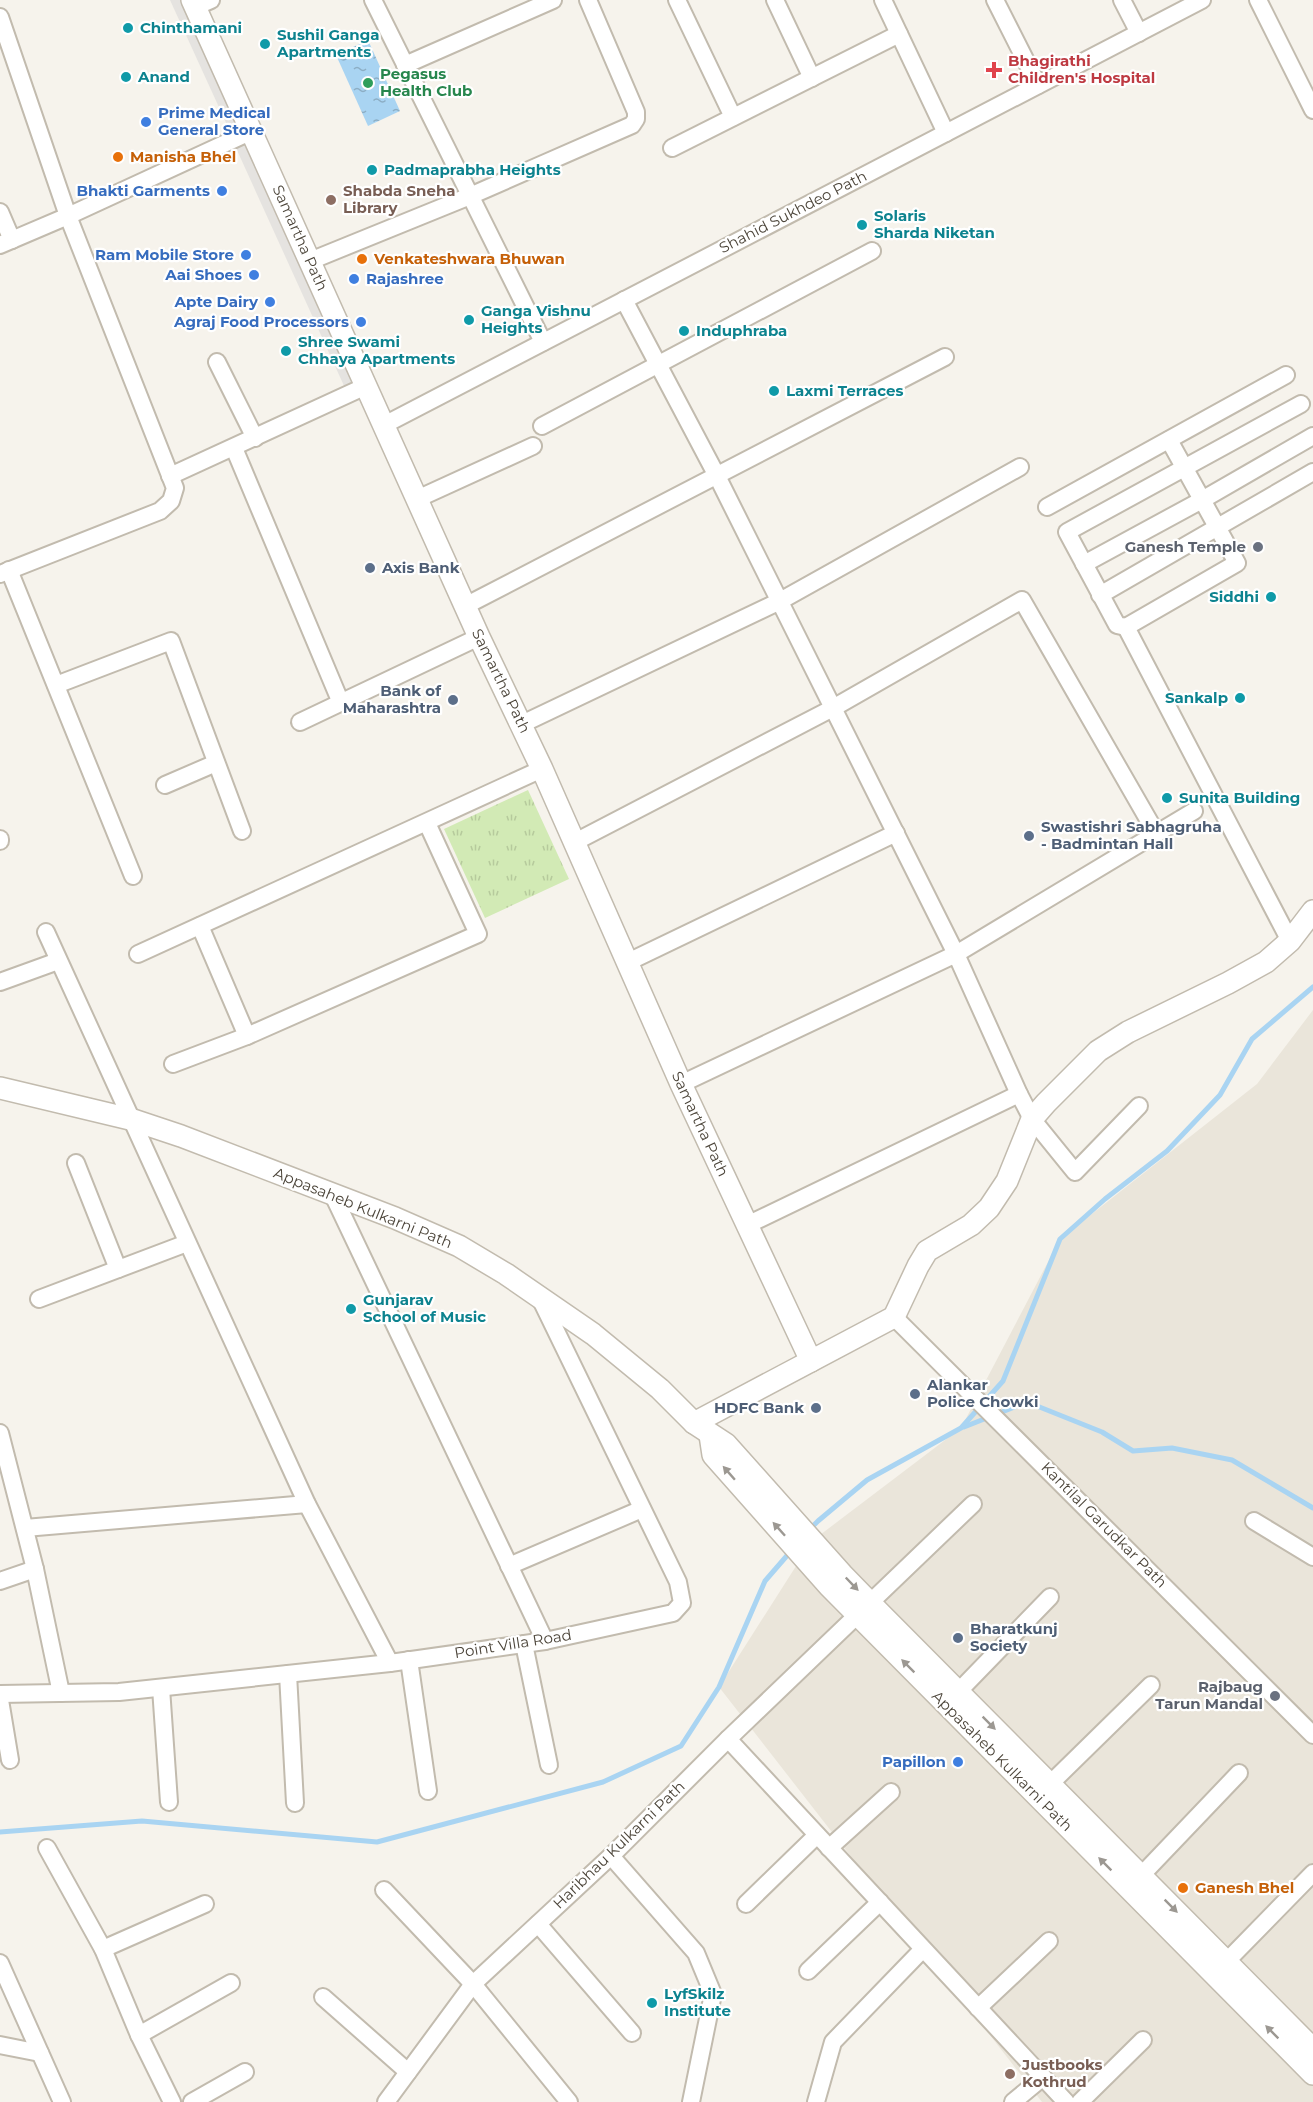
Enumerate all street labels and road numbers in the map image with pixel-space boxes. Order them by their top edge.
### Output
street label: Shahid Sukhdeo Path [716,166,870,257]
street label: Samartha Path [269,182,332,294]
street label: Samartha Path [468,626,535,736]
street label: Samartha Path [668,1068,733,1179]
street label: Appasaheb Kulkarni Path [271,1163,455,1252]
street label: Kantilal Garudkar Path [1037,1458,1171,1592]
street label: Point Villa Road [453,1625,573,1662]
street label: Appasaheb Kulkarni Path [928,1686,1077,1835]
street label: Haribhau Kulkarni Path [549,1777,689,1913]

